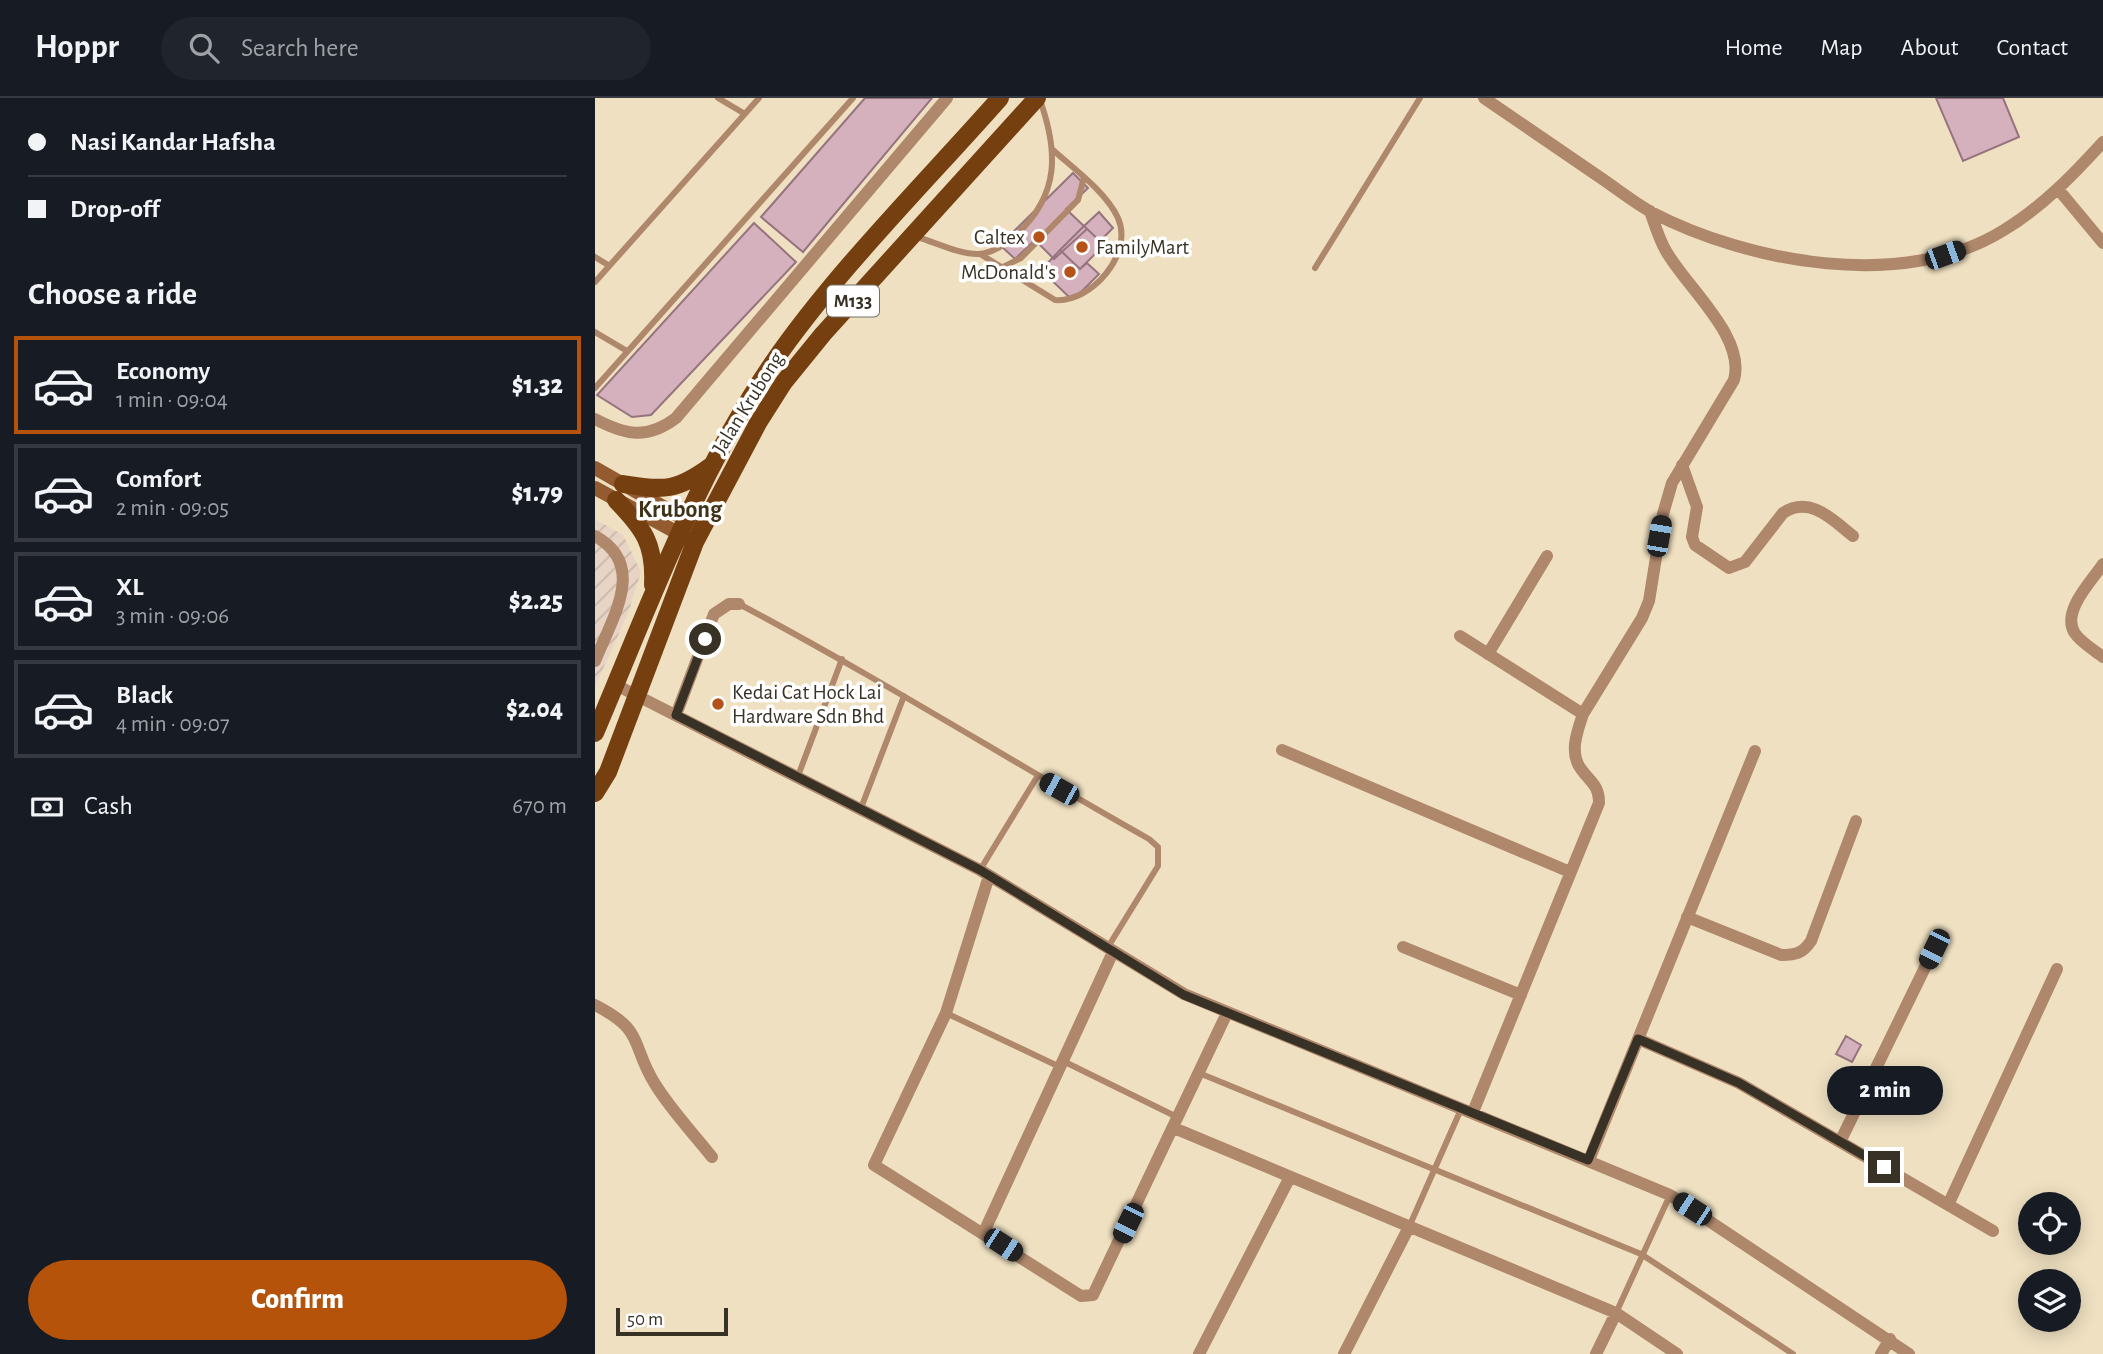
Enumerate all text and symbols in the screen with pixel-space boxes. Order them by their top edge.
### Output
search box [161,17,651,80]
icon: search [185,29,223,67]
text: Hoppr [35,31,119,64]
text: Search here [241,35,359,61]
text: Home [1725,36,1783,60]
text: Map [1821,36,1863,60]
text: About [1901,36,1958,60]
text: Contact [1996,36,2068,60]
text: Nasi Kandar Hafsha [70,129,276,155]
text: Drop-off [70,196,159,222]
place label: Caltex [974,227,1025,248]
marker: Caltex [1031,229,1047,245]
place label: FamilyMart [1096,237,1189,258]
car [1922,238,1969,272]
marker: FamilyMart [1074,239,1090,255]
place label: McDonald's [961,262,1056,283]
marker: McDonald's [1062,264,1078,280]
text: Choose a ride [28,278,197,310]
road number: M133 [827,286,879,316]
street label: Jalan Krubong [708,348,788,458]
icon: car [32,354,95,417]
text: Economy [116,358,210,384]
text: $1.32 [512,372,563,398]
text: 1 min · 09:04 [116,389,228,412]
icon: car [32,462,95,525]
text: Comfort [116,466,201,492]
text: $1.79 [511,480,563,506]
text: 2 min · 09:05 [116,497,229,520]
district label: Krubong [638,498,723,522]
car [1646,513,1673,559]
icon: car [32,570,95,633]
text: XL [116,574,143,600]
text: $2.25 [509,588,563,614]
text: 3 min · 09:06 [116,605,229,628]
route start [689,623,721,655]
icon: car [32,678,95,741]
text: Black [116,682,173,708]
place label: Kedai Cat Hock Lai Hardware Sdn Bhd [732,682,884,727]
text: $2.04 [506,696,563,722]
marker: Kedai Cat Hock Lai Hardware Sdn Bhd [710,696,726,712]
text: 4 min · 09:07 [116,713,230,736]
car [1036,770,1083,808]
icon: cash [28,788,66,826]
text: Cash [84,793,133,819]
text: 670 m [512,795,567,818]
car [1916,926,1953,972]
callout: 2 min [1826,1066,1942,1114]
text: 2 min [1859,1079,1911,1102]
route end [1868,1151,1900,1183]
car [1669,1189,1716,1229]
map controls [2018,1192,2081,1332]
button: locate [2018,1192,2081,1255]
car [1110,1200,1147,1246]
car [980,1225,1027,1265]
button: Confirm [28,1260,567,1340]
button: layers [2018,1269,2081,1332]
scale bar [616,1305,728,1337]
text: 50 m [627,1310,663,1329]

